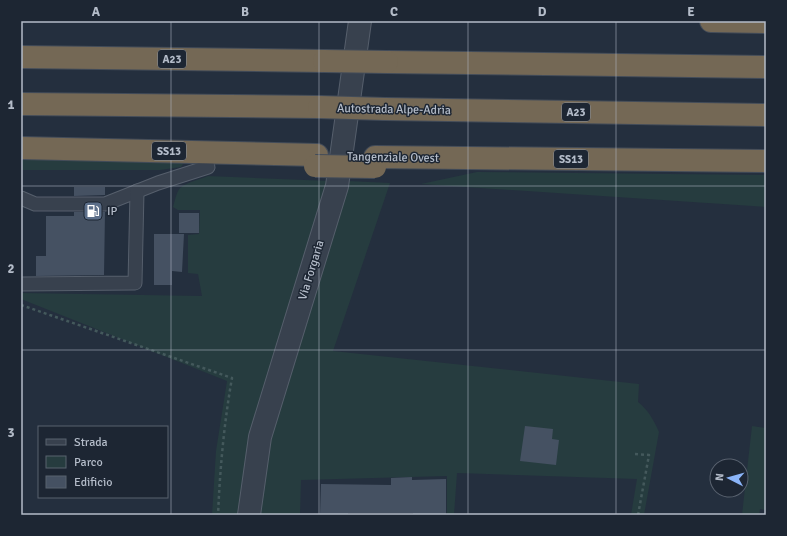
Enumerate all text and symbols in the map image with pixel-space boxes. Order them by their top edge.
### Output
text: A [92,4,101,20]
text: B [241,4,249,20]
text: C [390,4,398,20]
text: D [538,4,547,20]
text: E [687,4,695,20]
road number: A23 [158,50,186,68]
text: 1 [7,97,15,113]
street label: Autostrada Alpe-Adria [337,101,451,118]
road number: A23 [562,103,590,121]
road number: SS13 [152,142,186,160]
street label: Tangenziale Ovest [347,149,439,166]
road number: SS13 [554,150,588,168]
fuel station icon: IP [82,200,104,222]
place label: IP [107,204,118,219]
street label: Via Forgaria [295,238,328,302]
text: 2 [7,261,15,277]
text: 3 [7,425,15,441]
legend [38,426,168,498]
text: Strada [74,435,108,450]
text: Parco [74,455,103,470]
north arrow [709,458,749,498]
text: N [713,473,726,481]
text: Edificio [74,475,112,490]

